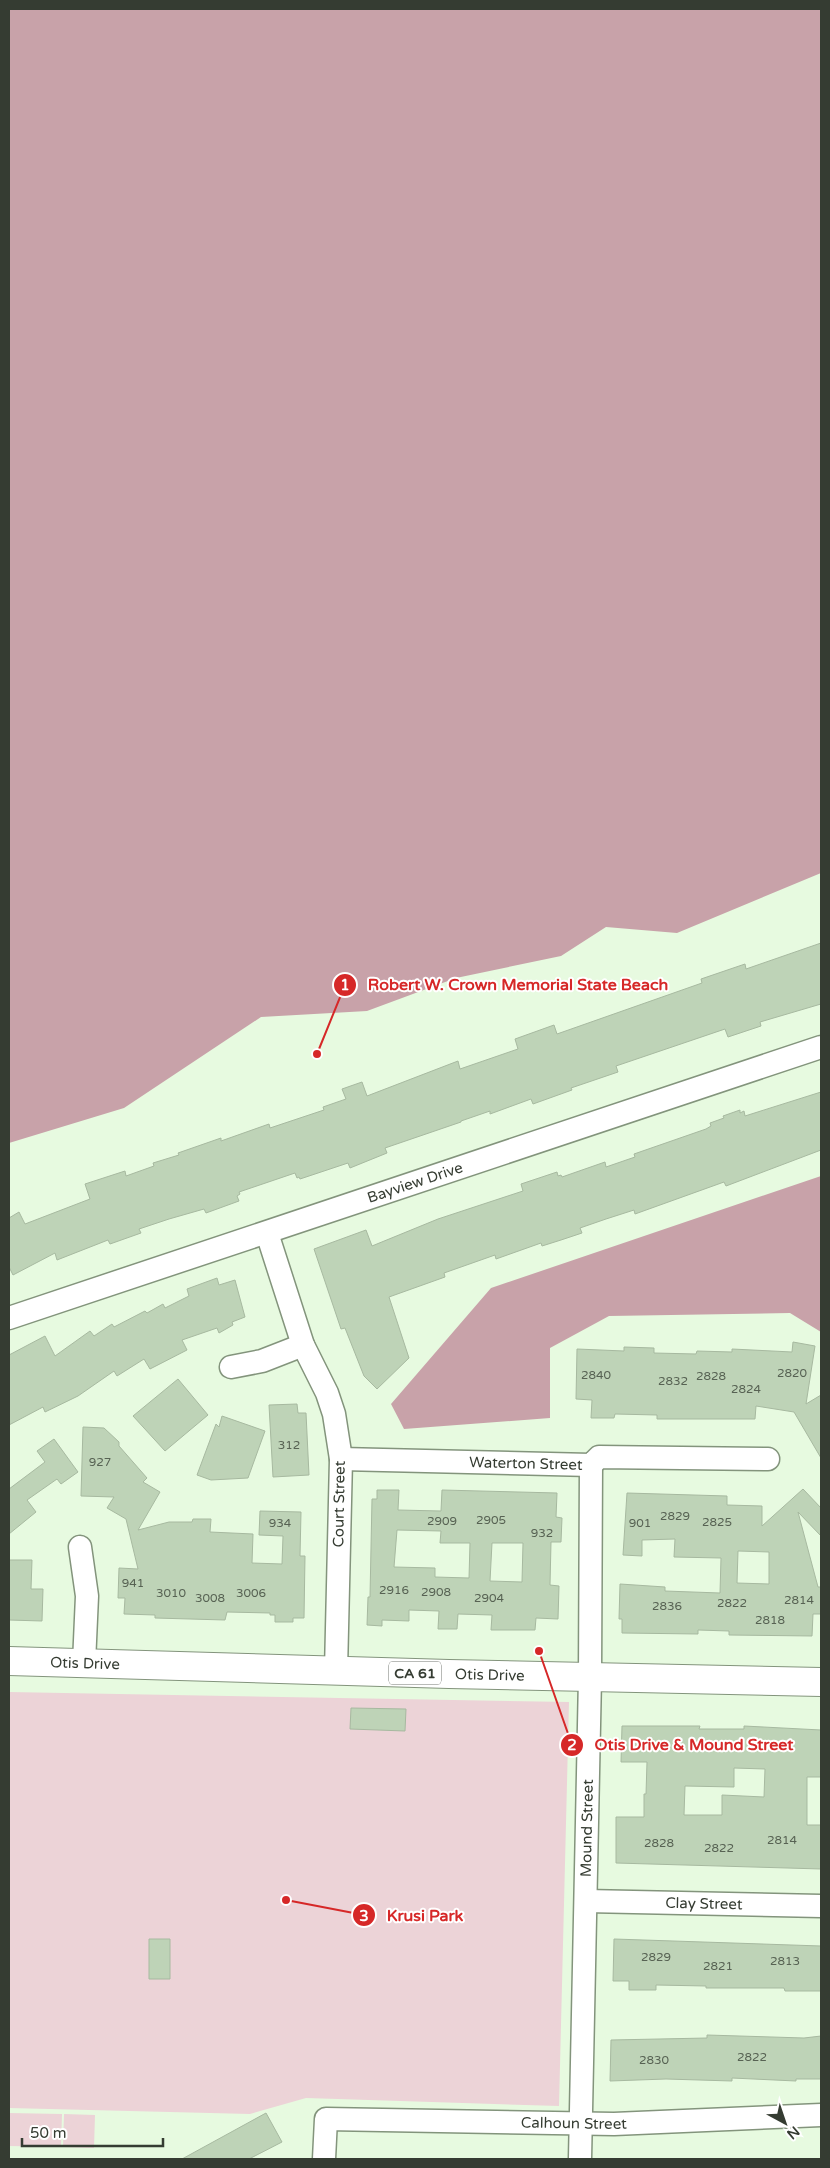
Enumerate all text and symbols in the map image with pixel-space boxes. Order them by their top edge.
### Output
callout: Robert W. Crown Memorial State Beach [333,969,678,1000]
text: Robert W. Crown Memorial State Beach [368,975,668,995]
text: 1 [340,976,350,994]
street label: Bayview Drive [365,1158,465,1207]
house number: 2820 [777,1366,808,1380]
house number: 2840 [581,1368,612,1382]
house number: 2828 [696,1369,726,1383]
house number: 2832 [658,1374,688,1388]
house number: 2824 [731,1382,762,1396]
house number: 312 [278,1438,300,1452]
street label: Waterton Street [469,1453,583,1474]
house number: 927 [89,1455,111,1469]
street label: Court Street [329,1460,349,1547]
house number: 2829 [660,1509,690,1523]
house number: 2905 [476,1513,506,1527]
house number: 2909 [427,1514,457,1528]
house number: 2825 [702,1515,732,1529]
house number: 934 [269,1516,292,1530]
house number: 901 [629,1516,651,1530]
house number: 932 [531,1526,553,1540]
house number: 941 [122,1576,144,1590]
house number: 2916 [379,1583,409,1597]
house number: 2908 [421,1585,451,1599]
house number: 3010 [156,1586,187,1600]
house number: 3006 [236,1586,266,1600]
house number: 3008 [195,1591,225,1605]
house number: 2904 [474,1591,505,1605]
house number: 2814 [784,1593,815,1607]
house number: 2822 [717,1596,747,1610]
house number: 2836 [652,1599,682,1613]
house number: 2818 [755,1613,785,1627]
street label: Otis Drive [50,1653,120,1673]
road number: CA 61 [389,1662,441,1685]
street label: Otis Drive [455,1665,525,1685]
callout: Otis Drive & Mound Street [559,1729,803,1760]
text: Otis Drive & Mound Street [595,1735,794,1755]
text: 2 [567,1736,577,1754]
street label: Mound Street [577,1779,597,1877]
house number: 2814 [767,1833,798,1847]
house number: 2828 [644,1836,674,1850]
house number: 2822 [704,1841,734,1855]
street label: Clay Street [665,1894,743,1913]
callout: Krusi Park [352,1900,474,1931]
text: Krusi Park [387,1906,464,1926]
text: 3 [359,1907,369,1925]
house number: 2829 [641,1950,671,1964]
house number: 2813 [770,1954,800,1968]
house number: 2821 [703,1959,733,1973]
house number: 2822 [737,2050,767,2064]
house number: 2830 [639,2053,670,2067]
north arrow [760,2098,810,2148]
street label: Calhoun Street [521,2113,628,2133]
scale bar [22,2116,164,2148]
text: N [783,2122,803,2143]
text: 50 m [30,2124,67,2142]

